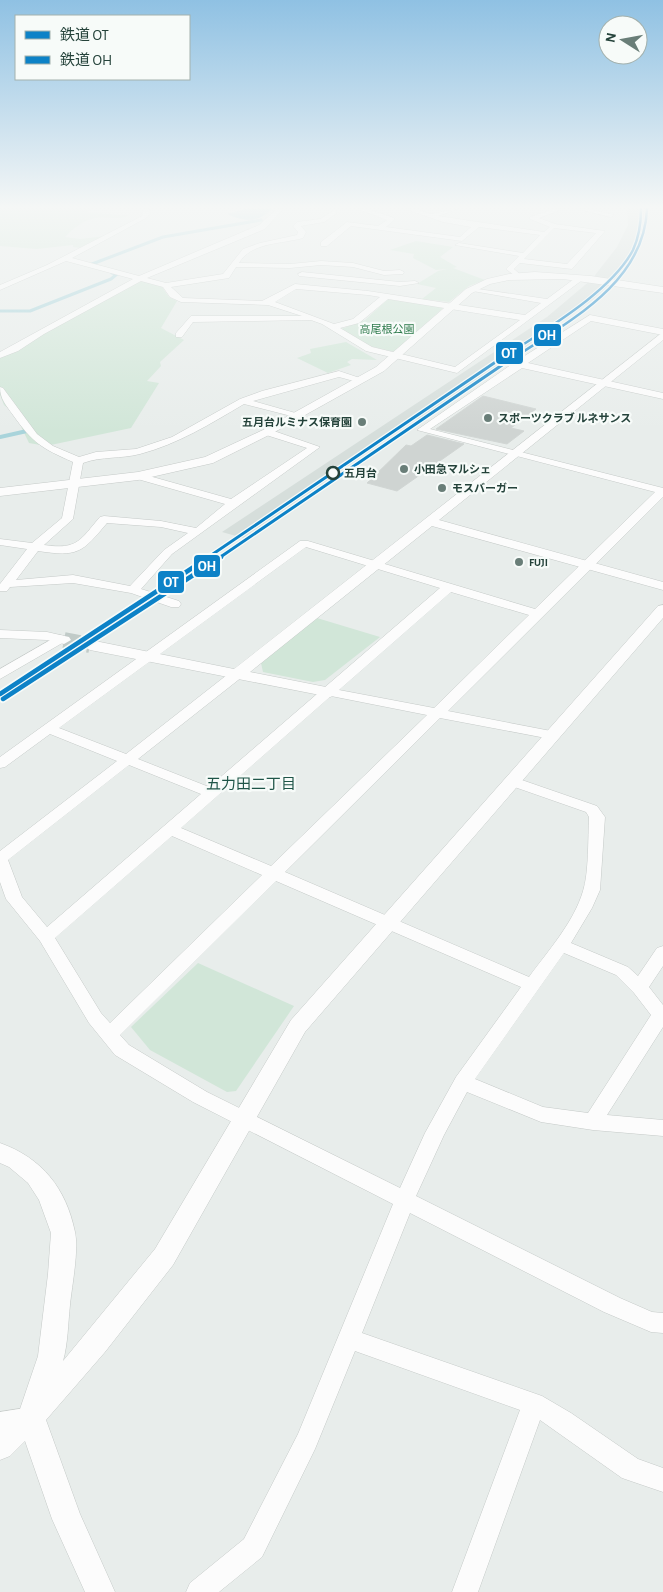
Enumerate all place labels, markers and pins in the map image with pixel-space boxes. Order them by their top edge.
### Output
marker: スポーツクラブ ルネサンス [482,412,494,424]
place label: スポーツクラブ ルネサンス [498,412,631,424]
place label: 五月台ルミナス保育園 [242,416,352,428]
marker: 五月台ルミナス保育園 [356,416,368,428]
marker: 小田急マルシェ [398,463,410,475]
place label: 小田急マルシェ [414,463,491,475]
marker: 五月台 [326,466,340,480]
place label: 五月台 [344,467,377,479]
marker: モスバーガー [436,482,448,494]
place label: モスバーガー [452,482,518,494]
marker: FUJI [513,556,525,568]
place label: FUJI [529,557,548,568]

